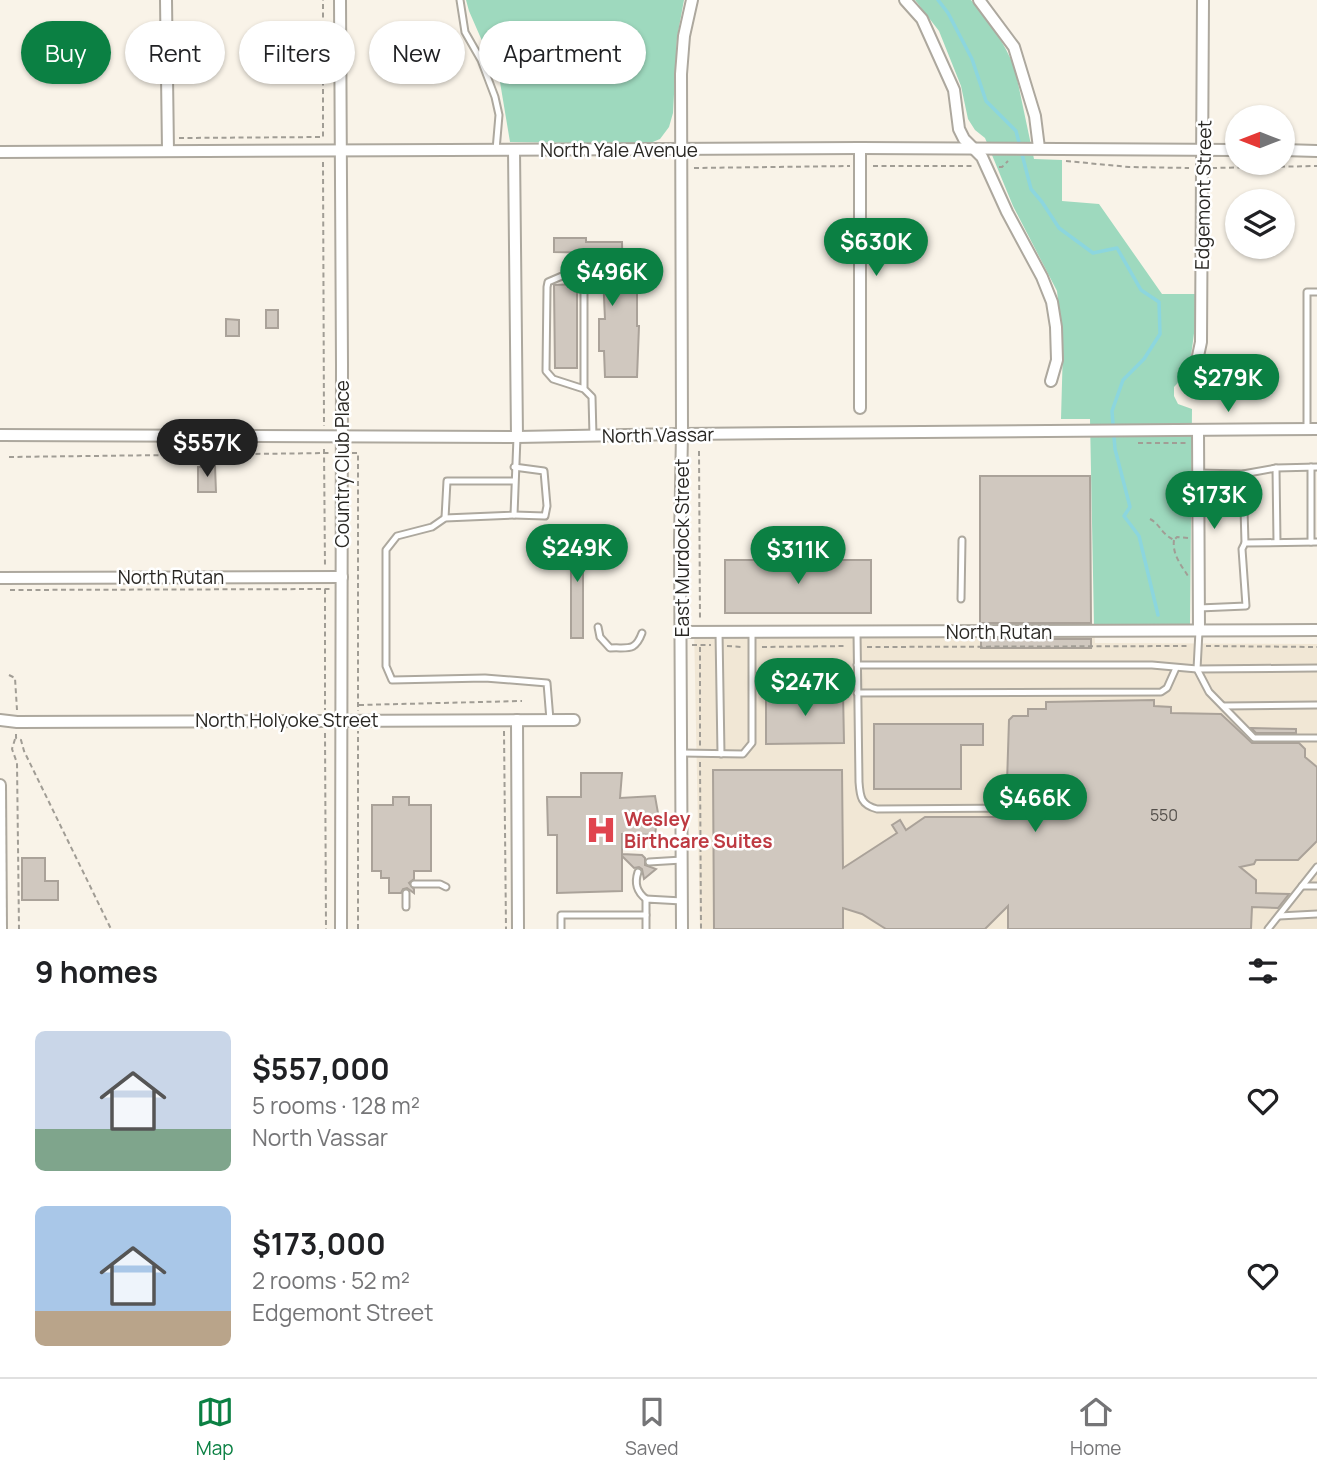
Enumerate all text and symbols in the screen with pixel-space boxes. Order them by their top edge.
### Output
chip: Buy [21,21,111,84]
chip: Rent [125,21,225,84]
chip: Filters [239,21,355,84]
chip: New [369,21,465,84]
chip: Apartment [479,21,646,84]
north arrow [1225,105,1295,175]
map controls [1225,105,1295,259]
street label: Edgemont Street [1189,120,1217,270]
street label: North Yale Avenue [540,137,698,163]
button: layers [1225,189,1295,259]
pin: $630K [827,218,925,278]
text: $630K [840,225,912,257]
pin: $496K [563,248,661,308]
text: $496K [576,255,648,287]
pin: $279K [1179,354,1277,414]
text: $279K [1193,361,1263,393]
street label: Country Club Place [329,380,355,548]
pin: $557K [158,420,256,479]
street label: North Vassar [602,421,715,449]
text: $557K [173,426,241,458]
street label: East Murdock Street [669,459,695,637]
pin: $173K [1165,472,1263,531]
text: $173K [1181,478,1247,510]
pin: $249K [528,524,626,584]
pin: $311K [749,526,847,586]
text: $249K [542,531,612,563]
text: $311K [767,533,829,565]
street label: North Rutan [118,564,224,590]
street label: North Rutan [946,619,1052,645]
pin: $247K [756,658,854,718]
text: $247K [771,665,839,697]
street label: North Holyoke Street [195,707,379,733]
pin: $466K [986,774,1084,834]
text: $466K [999,781,1071,813]
house number: 550 [1150,804,1178,826]
place label: Wesley Birthcare Suites [624,806,773,854]
hospital icon: Wesley Birthcare Suites [584,813,618,847]
text: 9 homes [35,951,158,992]
icon: filters [1244,952,1282,990]
text: $557,000 [252,1048,390,1089]
icon: home [91,1059,175,1143]
icon: heart [1244,1082,1282,1120]
text: 5 rooms · 128 m² [252,1089,420,1121]
text: North Vassar [252,1121,388,1153]
text: $173,000 [252,1223,386,1264]
icon: home [91,1234,175,1318]
icon: heart [1244,1257,1282,1295]
text: 2 rooms · 52 m² [252,1264,410,1296]
text: Edgemont Street [252,1296,434,1328]
tab: Map [196,1393,234,1461]
tab: Saved [625,1393,679,1461]
tab: Home [1070,1393,1121,1461]

